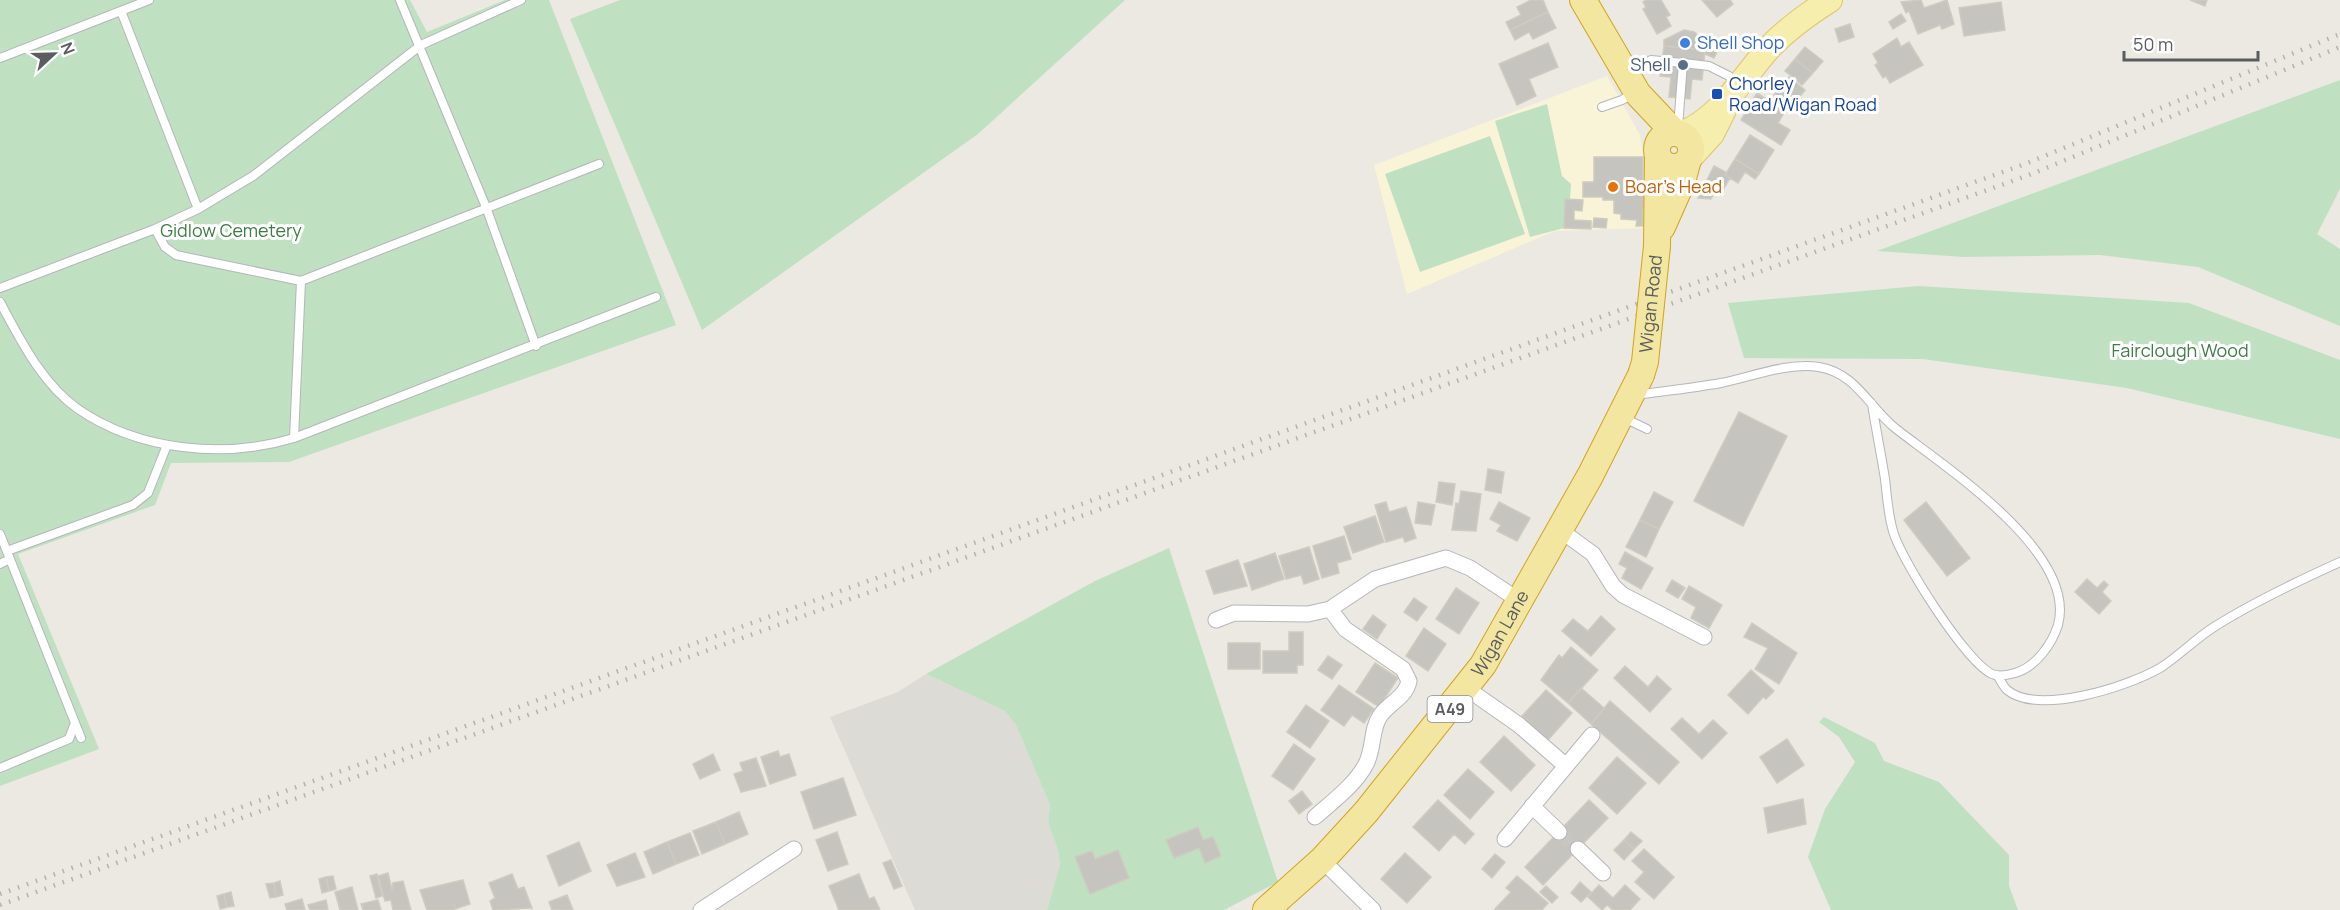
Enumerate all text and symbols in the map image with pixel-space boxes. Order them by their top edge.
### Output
north arrow [24,24,84,84]
scale bar [2124,24,2258,62]
place label: Shell Shop [1697,30,1784,54]
text: 50 m [2133,32,2173,56]
marker: Shell Shop [1678,36,1692,50]
text: N [56,39,80,58]
place label: Shell [1630,52,1671,76]
marker: Shell [1676,58,1690,72]
place label: Chorley Road/Wigan Road [1729,71,1877,116]
marker: Chorley Road/Wigan Road [1710,87,1724,101]
place label: Boar's Head [1625,174,1722,198]
marker: Boar's Head [1606,180,1620,194]
park label: Gidlow Cemetery [160,218,302,242]
street label: Wigan Road [1633,254,1667,354]
park label: Fairclough Wood [2111,338,2249,362]
street label: Wigan Lane [1465,586,1534,681]
road number: A49 [1428,696,1472,722]

